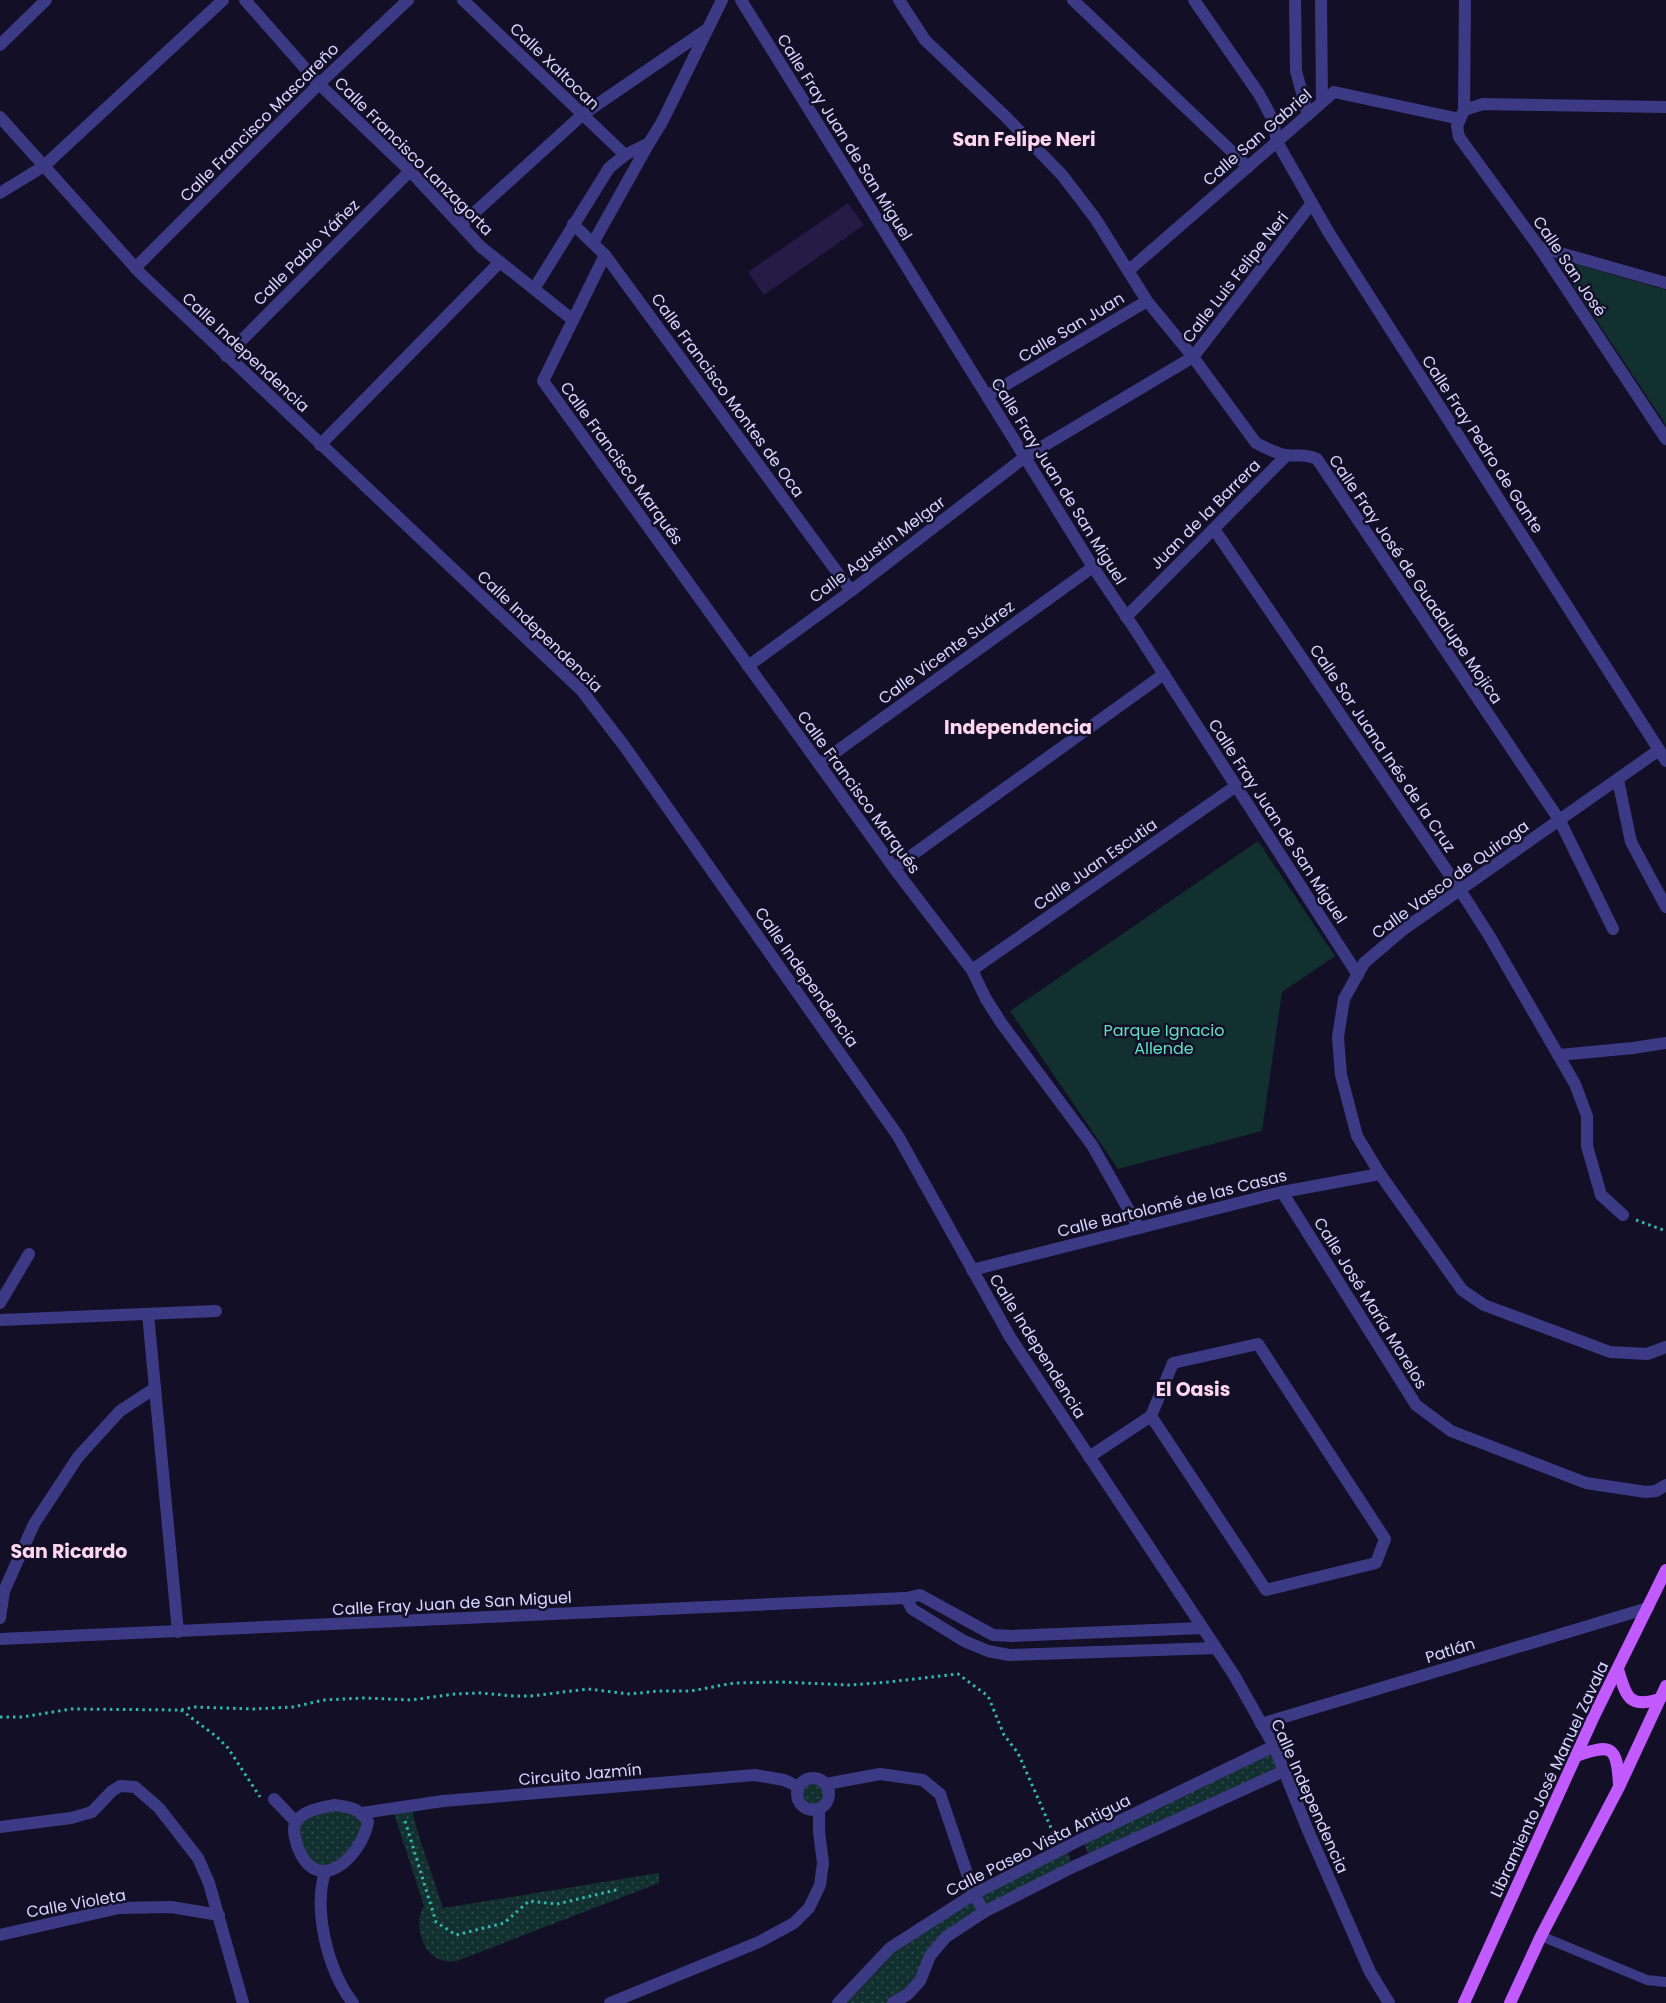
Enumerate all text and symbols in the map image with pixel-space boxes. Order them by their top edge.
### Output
street label: Calle Xaltocan [505,18,605,115]
street label: Calle Fray Juan de San Miguel [771,30,918,245]
street label: Calle Francisco Mascareño [175,38,344,207]
street label: Calle Francisco Lanzagorta [329,72,498,241]
street label: Calle San Gabriel [1198,83,1317,191]
district label: San Felipe Neri [952,126,1096,153]
street label: Calle Pablo Yáñez [248,194,365,311]
street label: Calle Luis Felipe Neri [1177,207,1294,348]
street label: Calle San José [1527,211,1612,321]
street label: Calle Independencia [177,287,314,418]
street label: Calle San Juan [1014,287,1128,368]
street label: Calle Francisco Montes de Oca [646,289,810,502]
street label: Calle Fray Pedro de Gante [1416,351,1549,538]
street label: Calle Fray Juan de San Miguel [985,374,1132,589]
street label: Calle Francisco Marqués [555,377,689,550]
street label: Calle Fray José de Guadalupe Mojica [1323,450,1508,709]
street label: Juan de la Barrera [1145,454,1266,575]
street label: Calle Agustín Melgar [805,491,950,608]
street label: Calle Independencia [472,565,608,697]
street label: Calle Vicente Suárez [873,595,1019,710]
street label: Calle Sor Juana Inés de la Cruz [1304,640,1461,857]
street label: Calle Francisco Marqués [792,706,926,879]
district label: Independencia [944,714,1092,741]
street label: Calle Fray Juan de San Miguel [1203,714,1353,928]
street label: Calle Juan Escutia [1029,813,1162,916]
street label: Calle Vasco de Quiroga [1367,815,1534,944]
street label: Calle Independencia [749,902,864,1052]
park label: Parque Ignacio Allende [1104,1019,1225,1060]
street label: Calle Bartolomé de las Casas [1055,1164,1289,1243]
street label: Calle José María Morelos [1308,1213,1433,1394]
street label: Calle Independencia [984,1270,1091,1423]
district label: El Oasis [1156,1376,1230,1403]
district label: San Ricardo [11,1538,127,1565]
street label: Calle Fray Juan de San Miguel [332,1586,572,1621]
street label: Patlán [1422,1632,1478,1669]
street label: Libramiento José Manuel Zavala [1485,1658,1614,1901]
street label: Calle Independencia [1265,1715,1354,1877]
street label: Circuito Jazmín [517,1758,643,1791]
street label: Calle Paseo Vista Antigua [942,1789,1135,1902]
street label: Calle Violeta [24,1883,128,1924]

